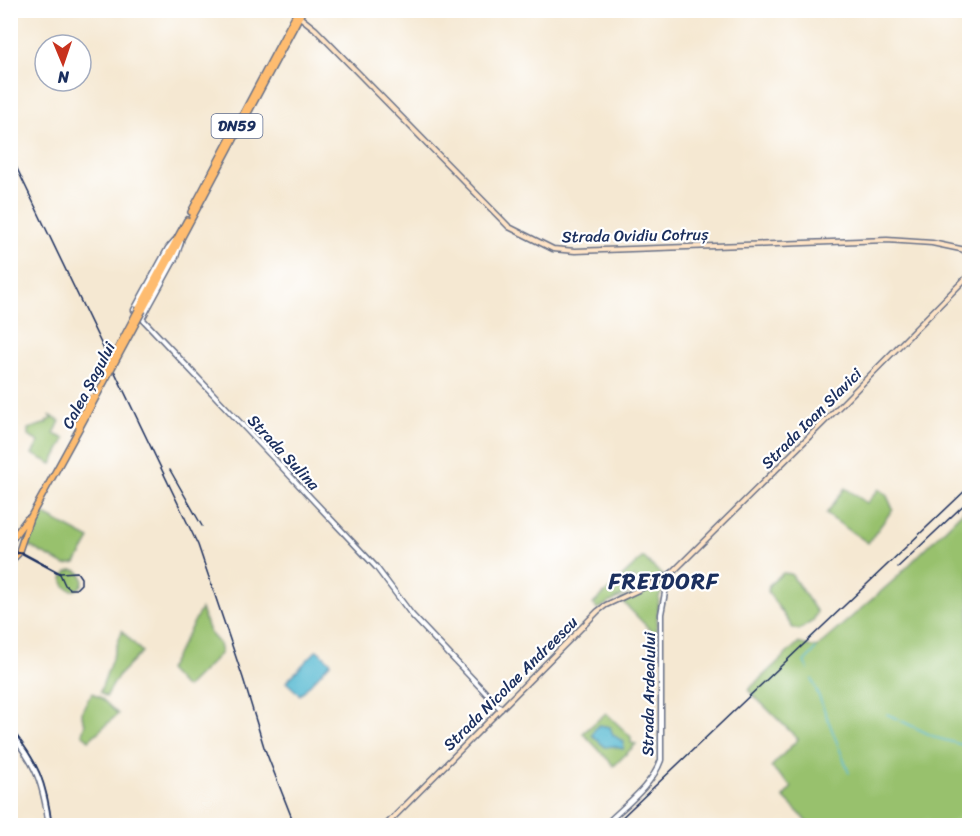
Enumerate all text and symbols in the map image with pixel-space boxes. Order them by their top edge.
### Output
north arrow [33,33,93,93]
text: N [57,63,71,92]
road number: DN59 [212,114,262,138]
street label: Strada Ovidiu Cotruș [561,220,709,251]
street label: Calea Șagului [53,336,124,434]
street label: Strada Ioan Slavici [754,360,869,476]
street label: Strada Sulina [240,407,328,498]
district label: FREIDORF [607,562,720,601]
street label: Strada Nicolae Andreescu [436,608,585,758]
street label: Strada Ardealului [633,631,664,756]

